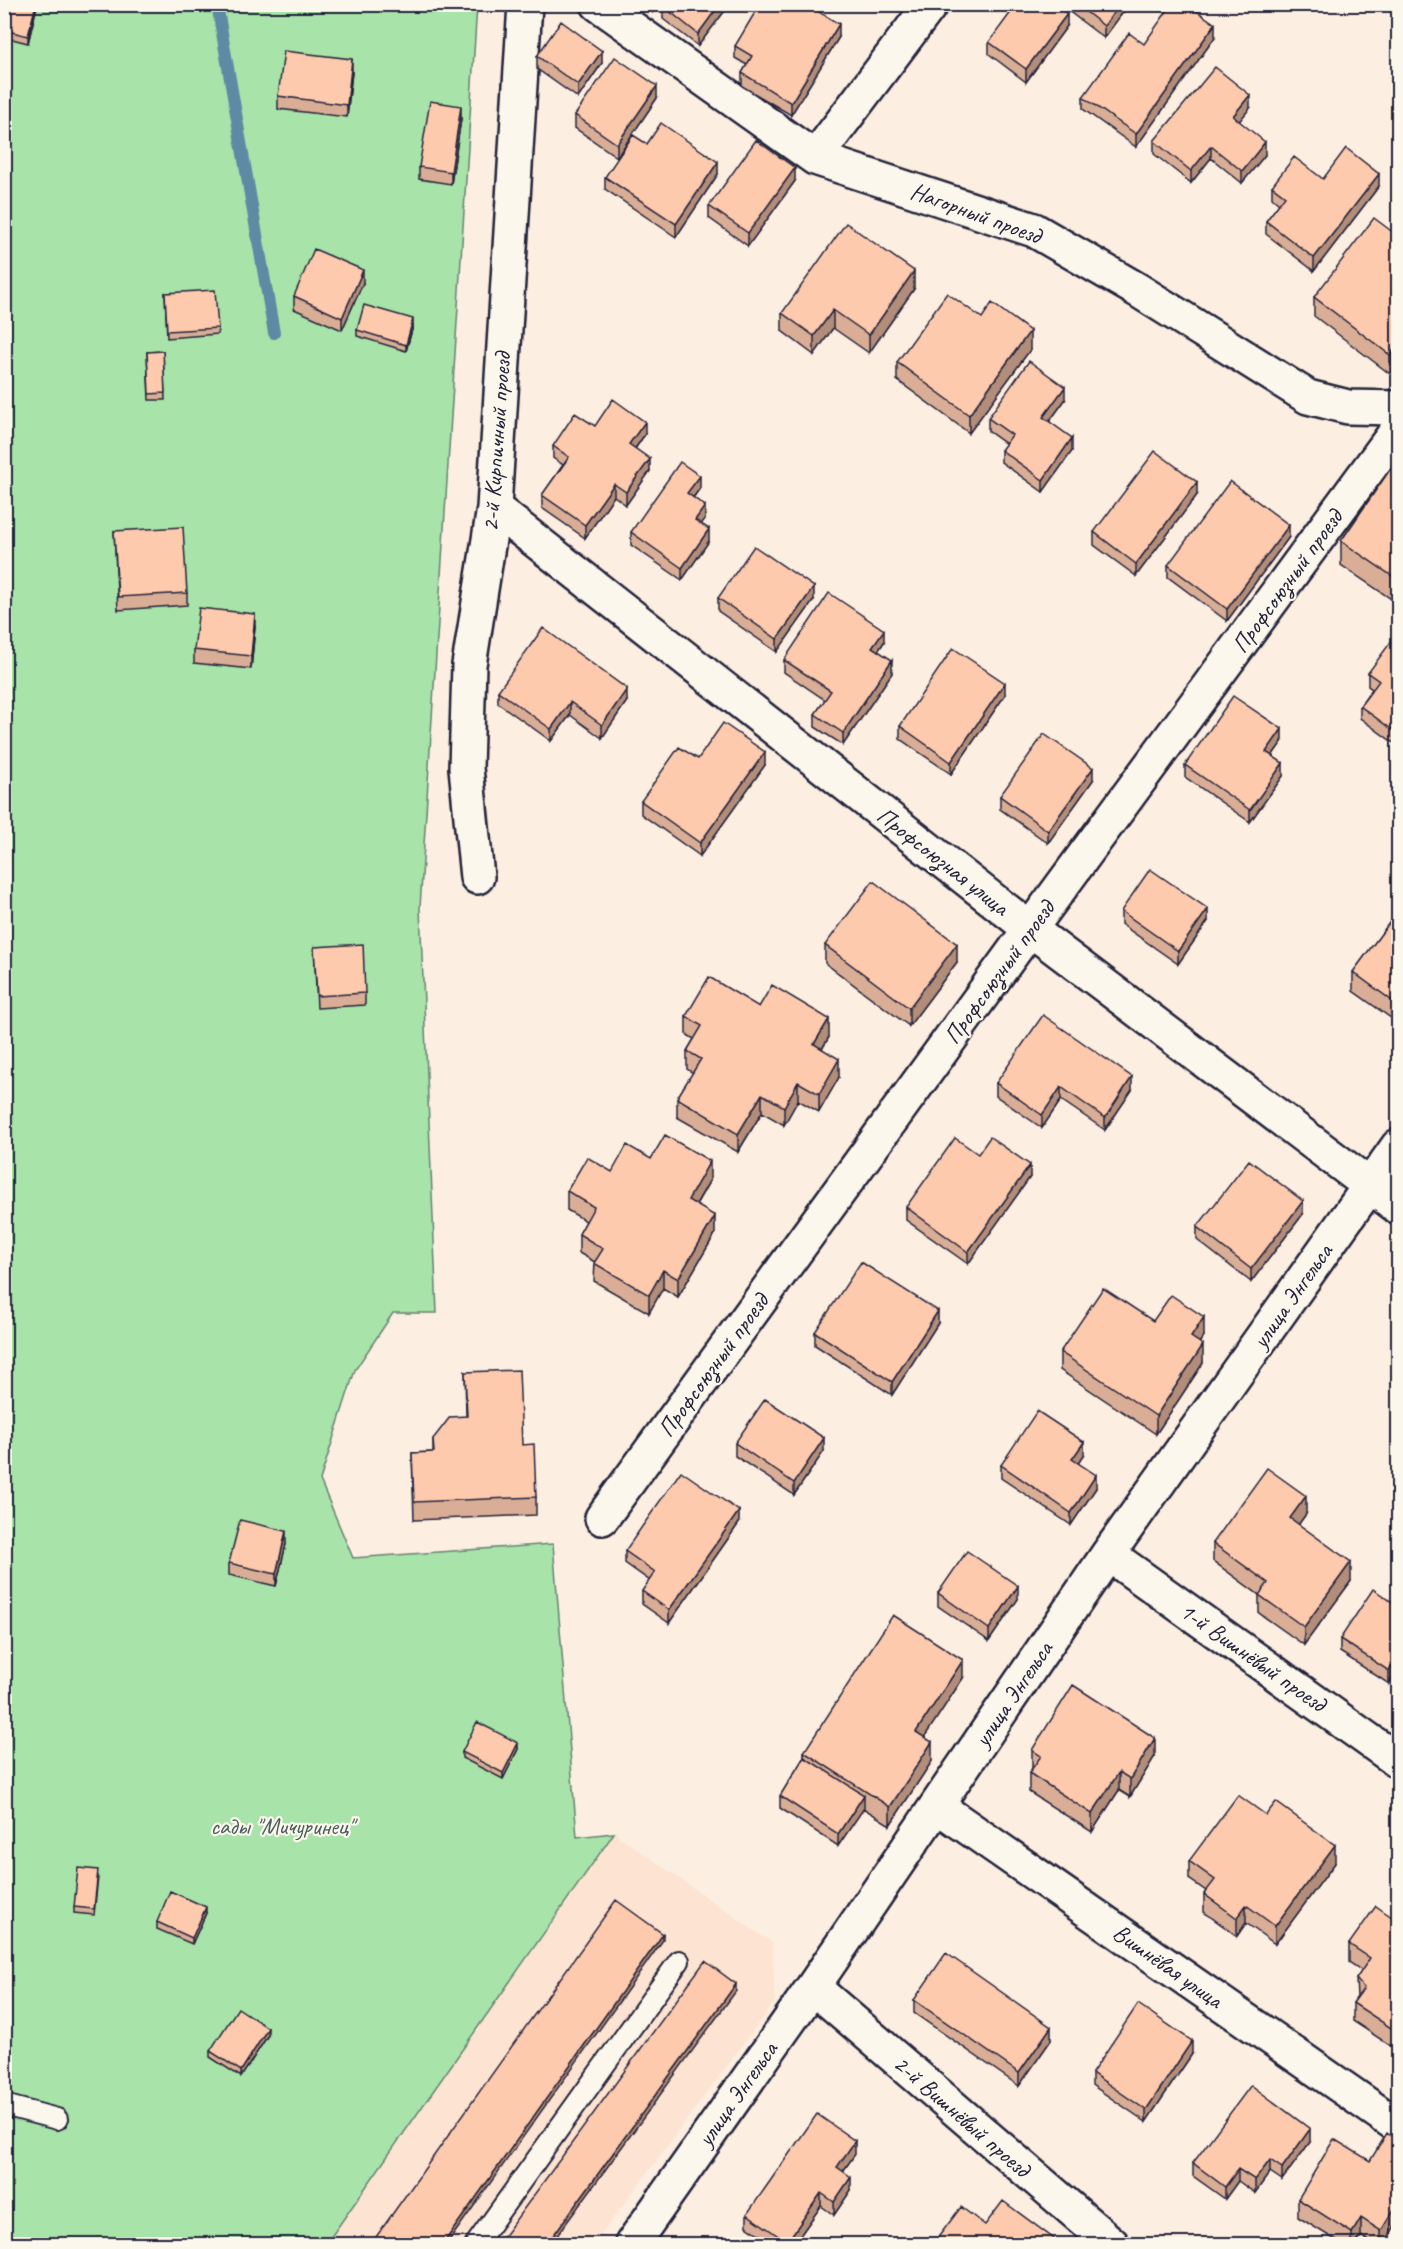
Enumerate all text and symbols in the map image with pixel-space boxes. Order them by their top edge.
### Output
street label: Нагорный проезд [907,176,1048,251]
street label: 2-й Кирпичный проезд [475,349,517,533]
street label: Профсоюзный проезд [1225,501,1351,659]
street label: Профсоюзная улица [870,800,1016,924]
street label: Профсоюзный проезд [937,892,1063,1050]
street label: улица Энгельса [1244,1237,1340,1356]
street label: Профсоюзный проезд [651,1285,777,1443]
street label: 1-й Вишнёвый проезд [1174,1596,1334,1720]
street label: улица Энгельса [966,1634,1060,1754]
park label: сады "Мичуринец" [210,1811,359,1841]
street label: Вишнёвая улица [1107,1917,1230,2016]
street label: улица Энгельса [689,2035,785,2154]
street label: 2-й Вишнёвый проезд [887,2048,1038,2185]

